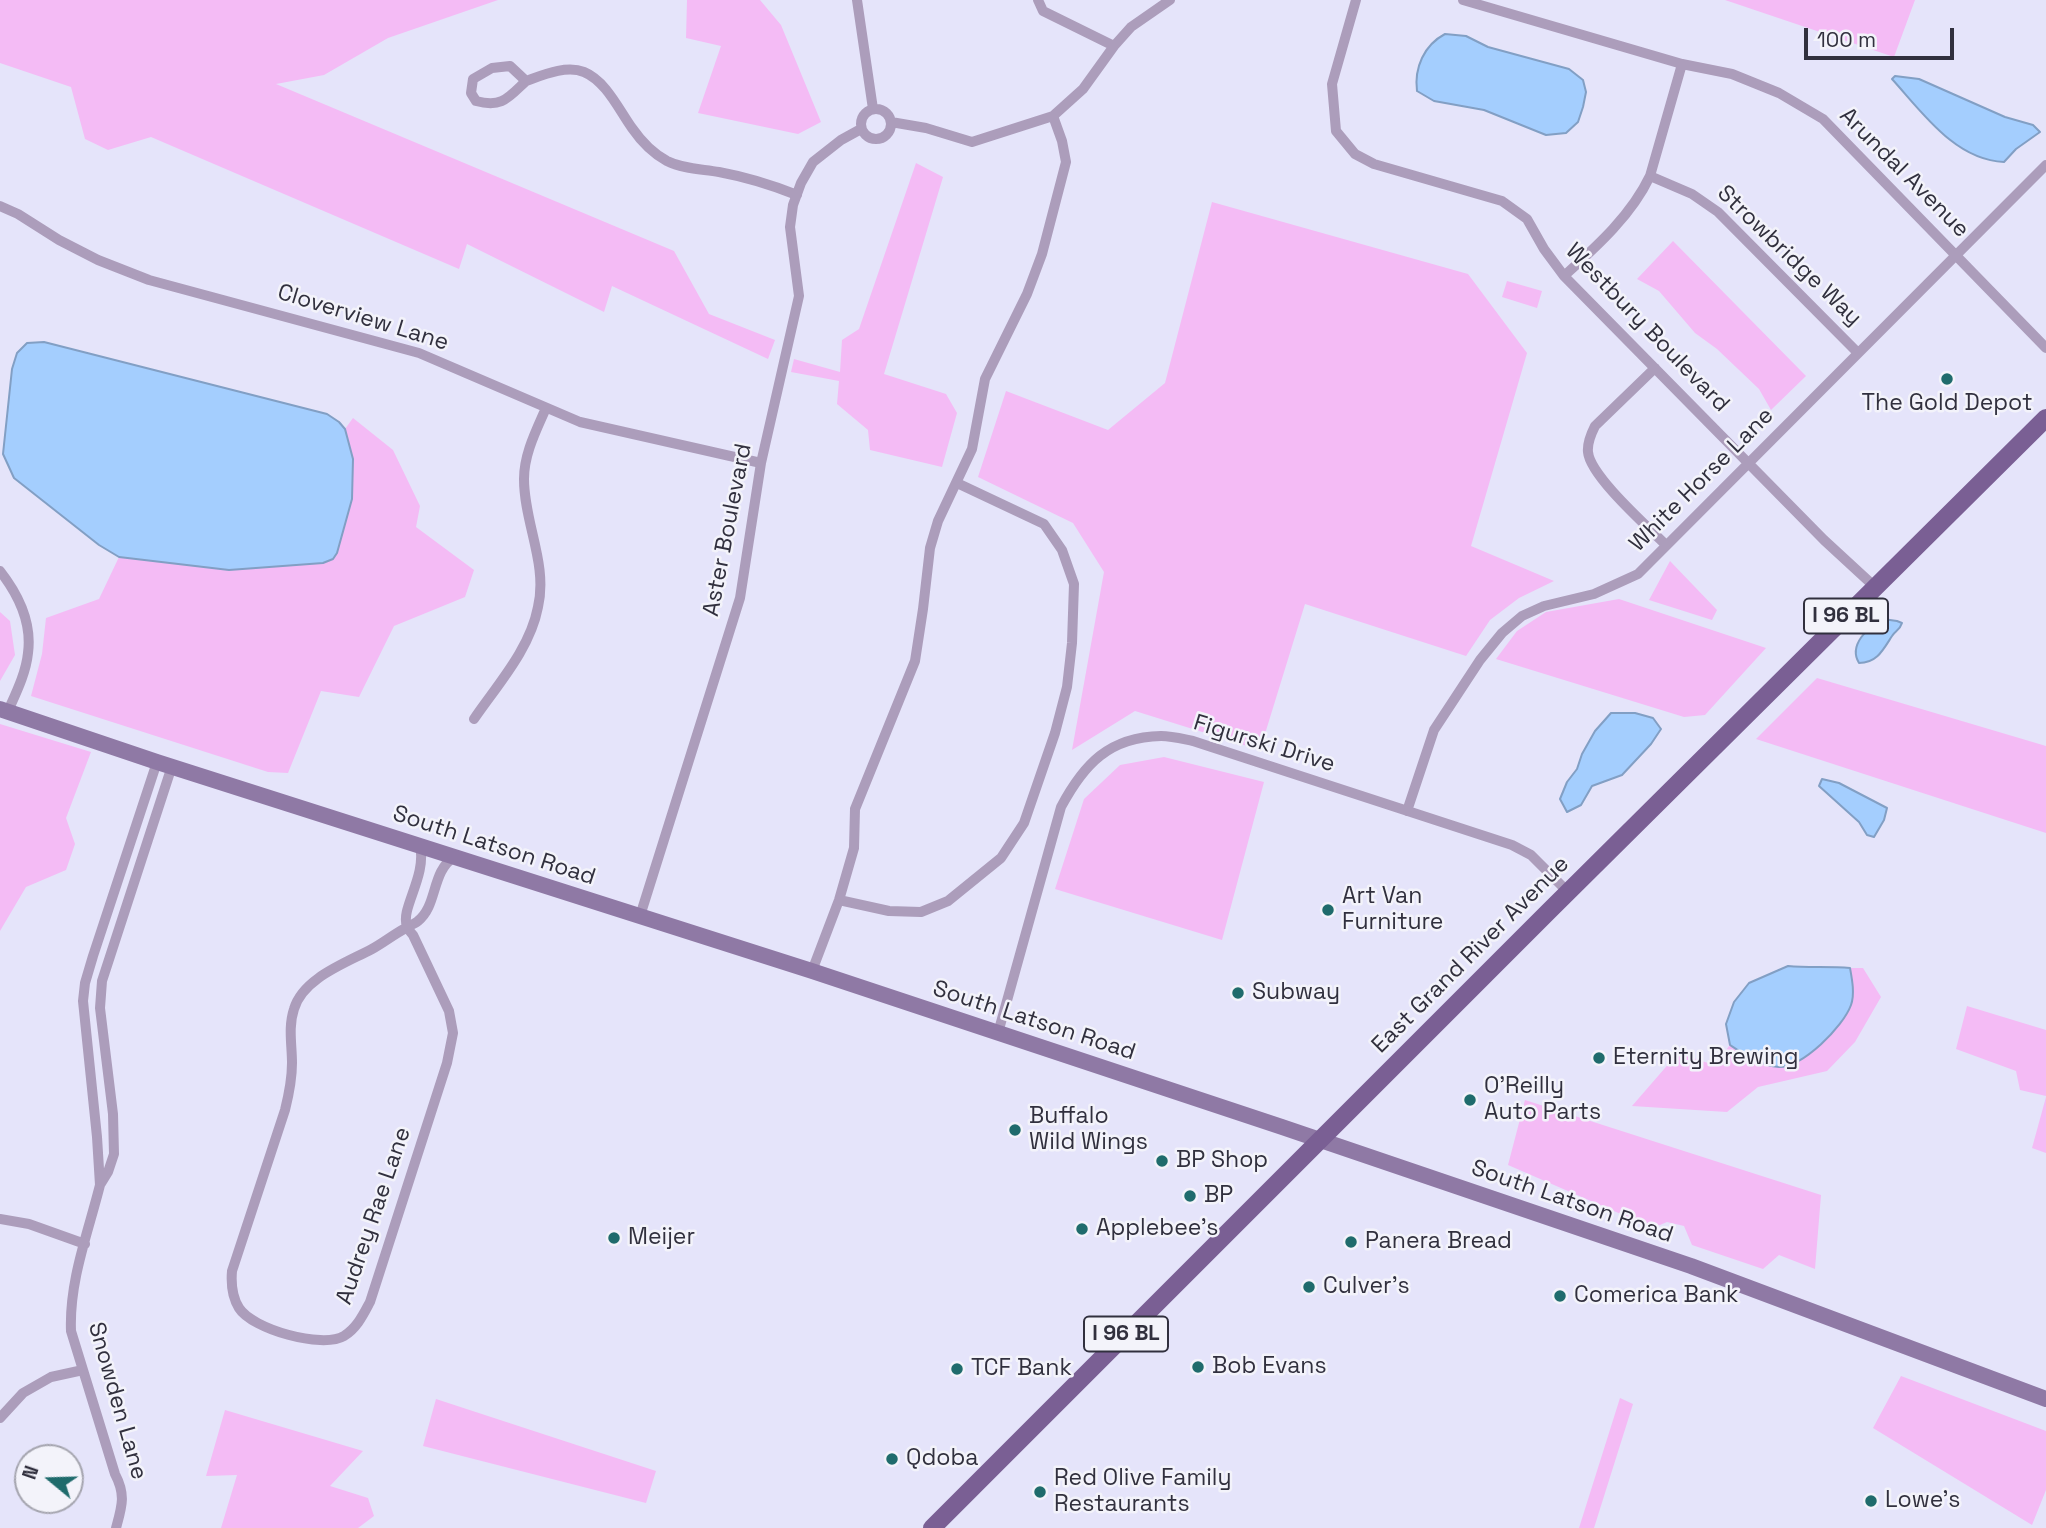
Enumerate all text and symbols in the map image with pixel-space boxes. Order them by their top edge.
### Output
scale bar [1808,14,1958,58]
text: 100 m [1817,26,1876,53]
street label: Arundal Avenue [1833,102,1975,244]
street label: Strowbridge Way [1711,180,1867,332]
street label: Westbury Boulevard [1559,238,1735,418]
street label: Cloverview Lane [274,279,452,357]
marker: The Gold Depot [1939,371,1955,387]
place label: The Gold Depot [1862,390,2032,418]
street label: White Horse Lane [1624,402,1780,558]
street label: Aster Boulevard [698,441,758,619]
road number: I 96 BL [1804,598,1888,634]
street label: Figurski Drive [1190,709,1338,779]
street label: South Latson Road [389,800,599,892]
street label: East Grand River Avenue [1367,851,1575,1059]
place label: Art Van Furniture [1342,883,1443,937]
marker: Art Van Furniture [1320,902,1336,918]
street label: South Latson Road [929,975,1139,1067]
place label: Subway [1252,979,1340,1007]
marker: Subway [1230,985,1246,1001]
place label: Eternity Brewing [1613,1044,1798,1072]
marker: Eternity Brewing [1591,1050,1607,1066]
place label: O'Reilly Auto Parts [1484,1073,1601,1127]
marker: O'Reilly Auto Parts [1462,1092,1478,1108]
place label: Buffalo Wild Wings [1029,1103,1148,1157]
marker: Buffalo Wild Wings [1007,1122,1023,1138]
street label: Audrey Rae Lane [331,1124,417,1308]
place label: BP Shop [1176,1147,1268,1175]
marker: BP Shop [1154,1153,1170,1169]
street label: South Latson Road [1468,1155,1676,1249]
place label: BP [1204,1182,1233,1210]
marker: BP [1182,1188,1198,1204]
place label: Applebee's [1096,1215,1218,1243]
marker: Applebee's [1074,1221,1090,1237]
place label: Meijer [628,1224,695,1252]
place label: Panera Bread [1365,1228,1512,1256]
marker: Meijer [606,1230,622,1246]
marker: Panera Bread [1343,1234,1359,1250]
place label: Culver's [1323,1273,1410,1301]
marker: Culver's [1301,1279,1317,1295]
place label: Comerica Bank [1574,1282,1738,1310]
marker: Comerica Bank [1552,1288,1568,1304]
road number: I 96 BL [1084,1316,1168,1352]
street label: Snowden Lane [81,1319,153,1483]
place label: Bob Evans [1212,1353,1327,1381]
place label: TCF Bank [971,1355,1072,1383]
marker: Bob Evans [1190,1359,1206,1375]
marker: TCF Bank [949,1361,965,1377]
north arrow [14,1444,84,1514]
place label: Qdoba [906,1445,978,1473]
marker: Qdoba [884,1451,900,1467]
text: N [17,1463,44,1483]
place label: Red Olive Family Restaurants [1054,1465,1232,1519]
marker: Red Olive Family Restaurants [1032,1484,1048,1500]
place label: Lowe's [1885,1487,1960,1515]
marker: Lowe's [1863,1493,1879,1509]

